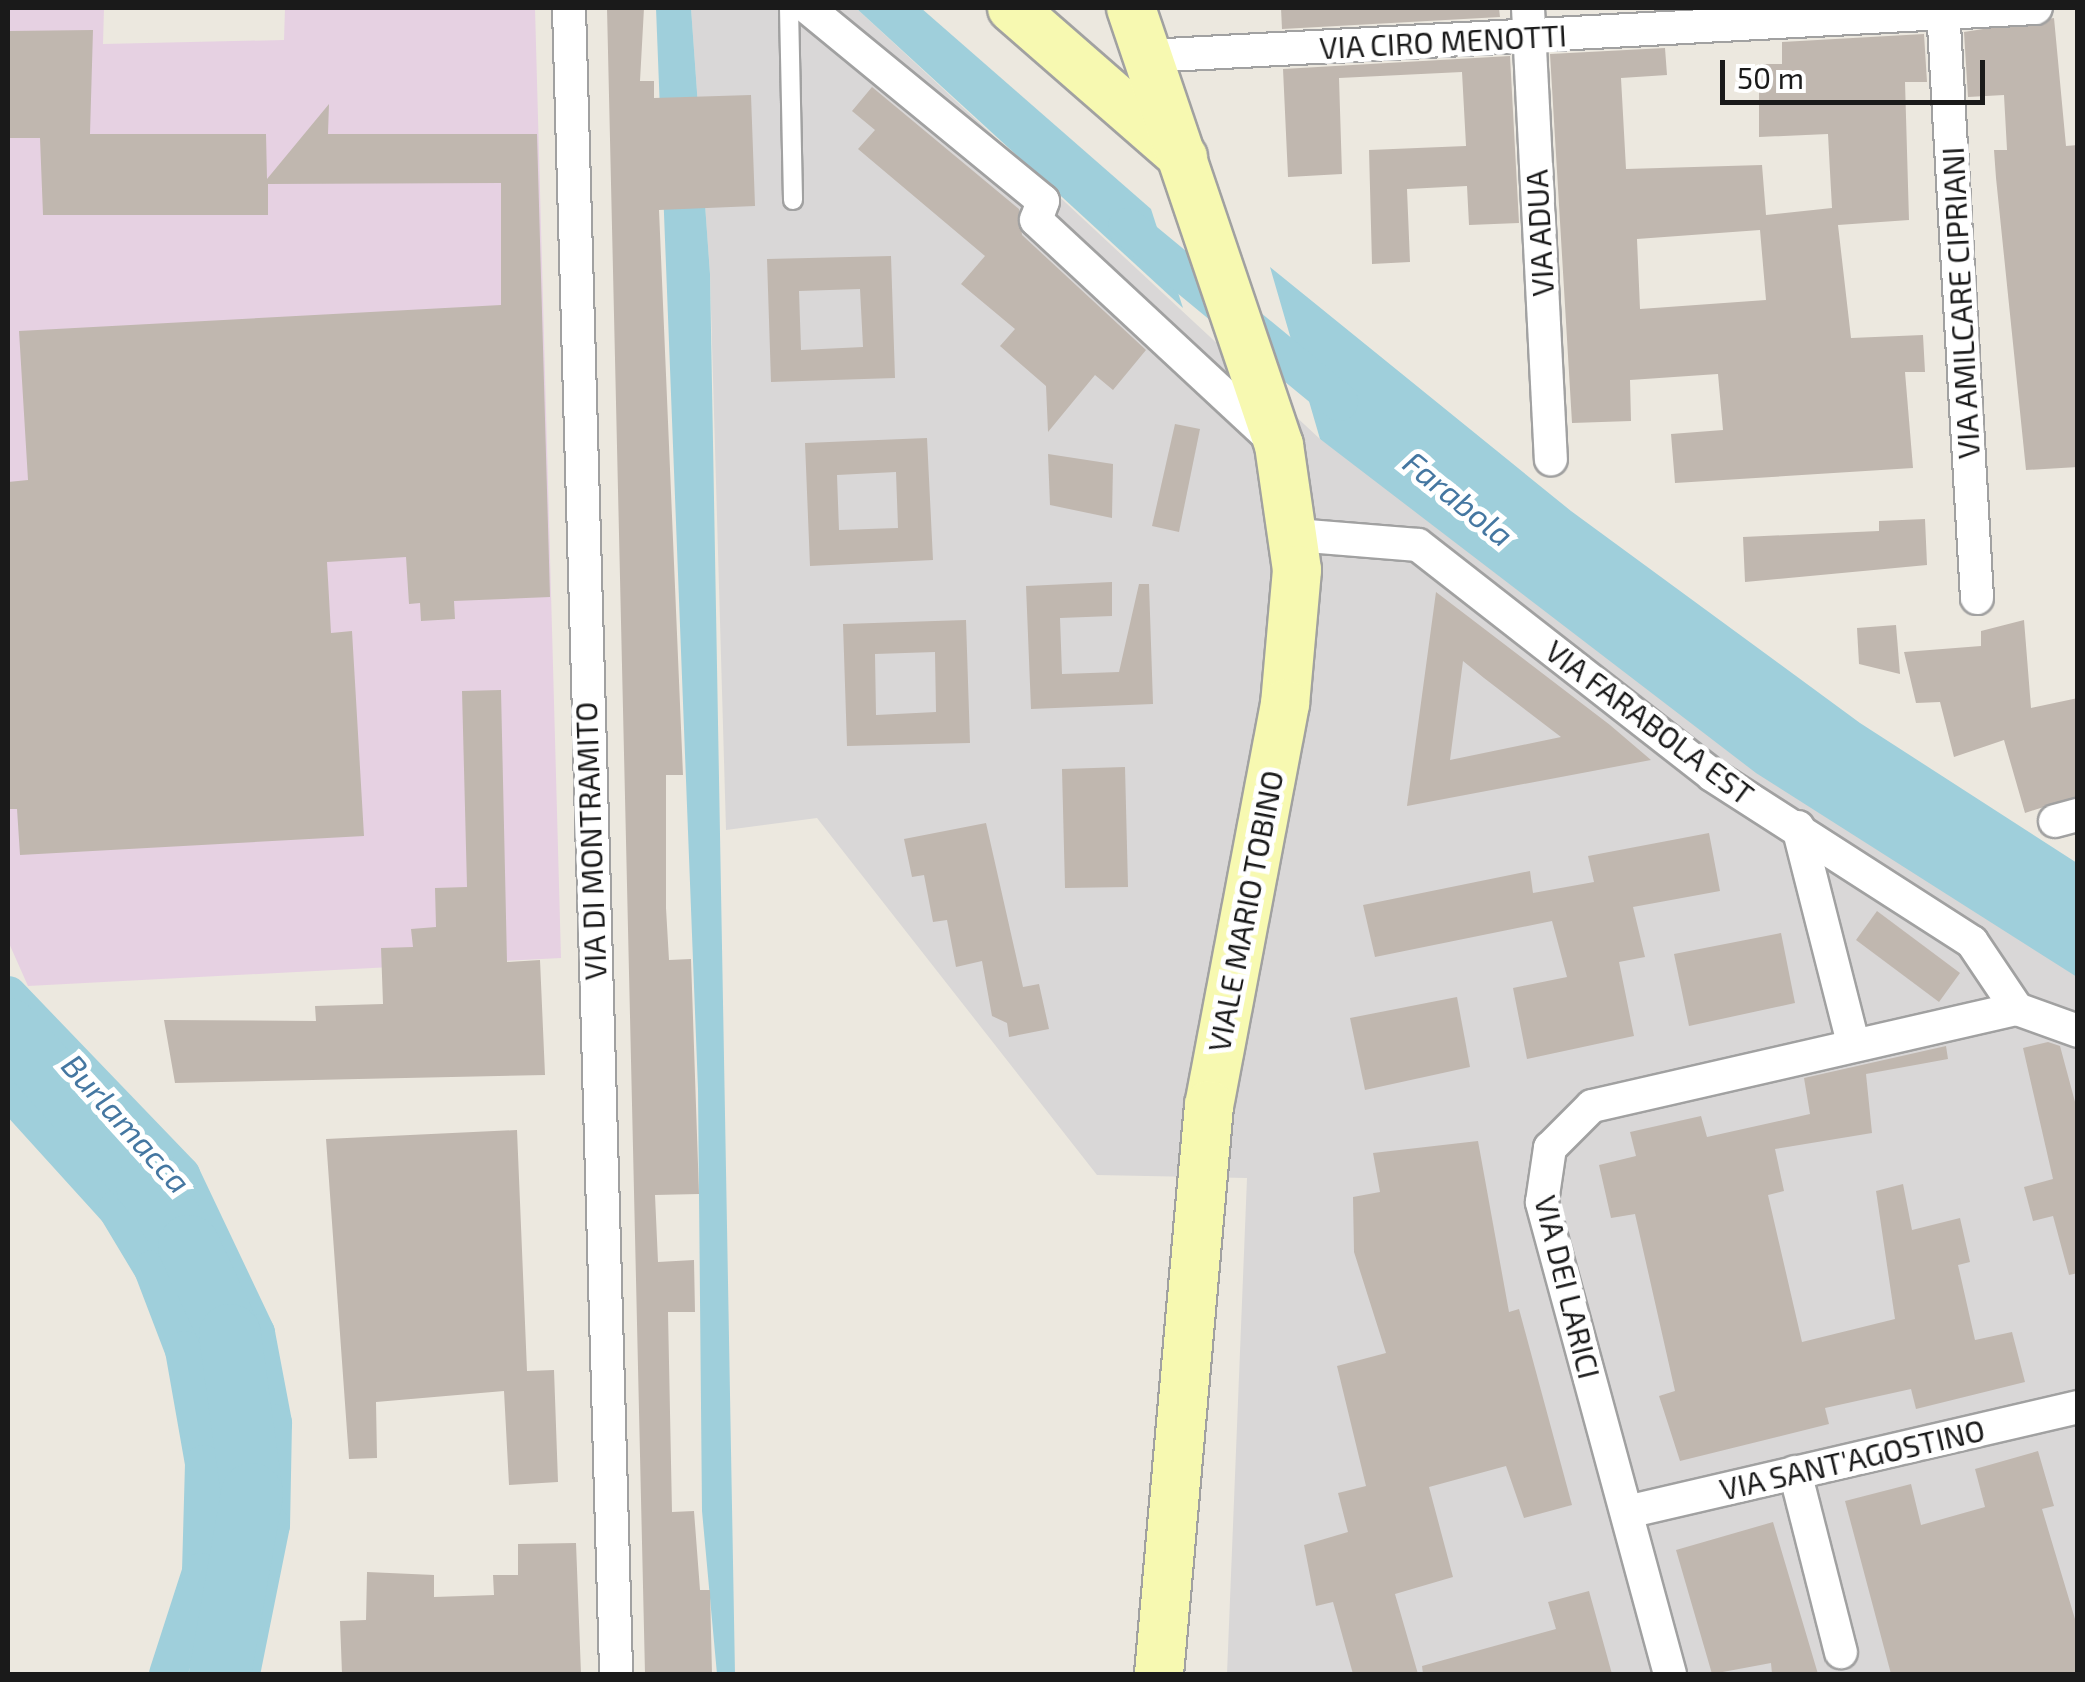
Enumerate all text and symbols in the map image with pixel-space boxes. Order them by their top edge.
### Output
street label: VIA CIRO MENOTTI [1318,17,1568,65]
scale bar [1725,40,1990,102]
text: 50 m [1737,59,1804,95]
street label: VIA AMILCARE CIPRIANI [1934,145,1986,461]
street label: VIA ADUA [1518,168,1560,298]
water label: Farabola [1396,442,1522,554]
street label: VIA FARABOLA EST [1538,632,1762,812]
street label: VIA DI MONTRAMITO [567,701,613,981]
street label: VIALE MARIO TOBINO [1200,767,1290,1055]
water label: Burlamacca [55,1046,199,1200]
street label: VIA DEI LARICI [1528,1191,1608,1383]
street label: VIA SANT'AGOSTINO [1716,1411,1988,1507]

